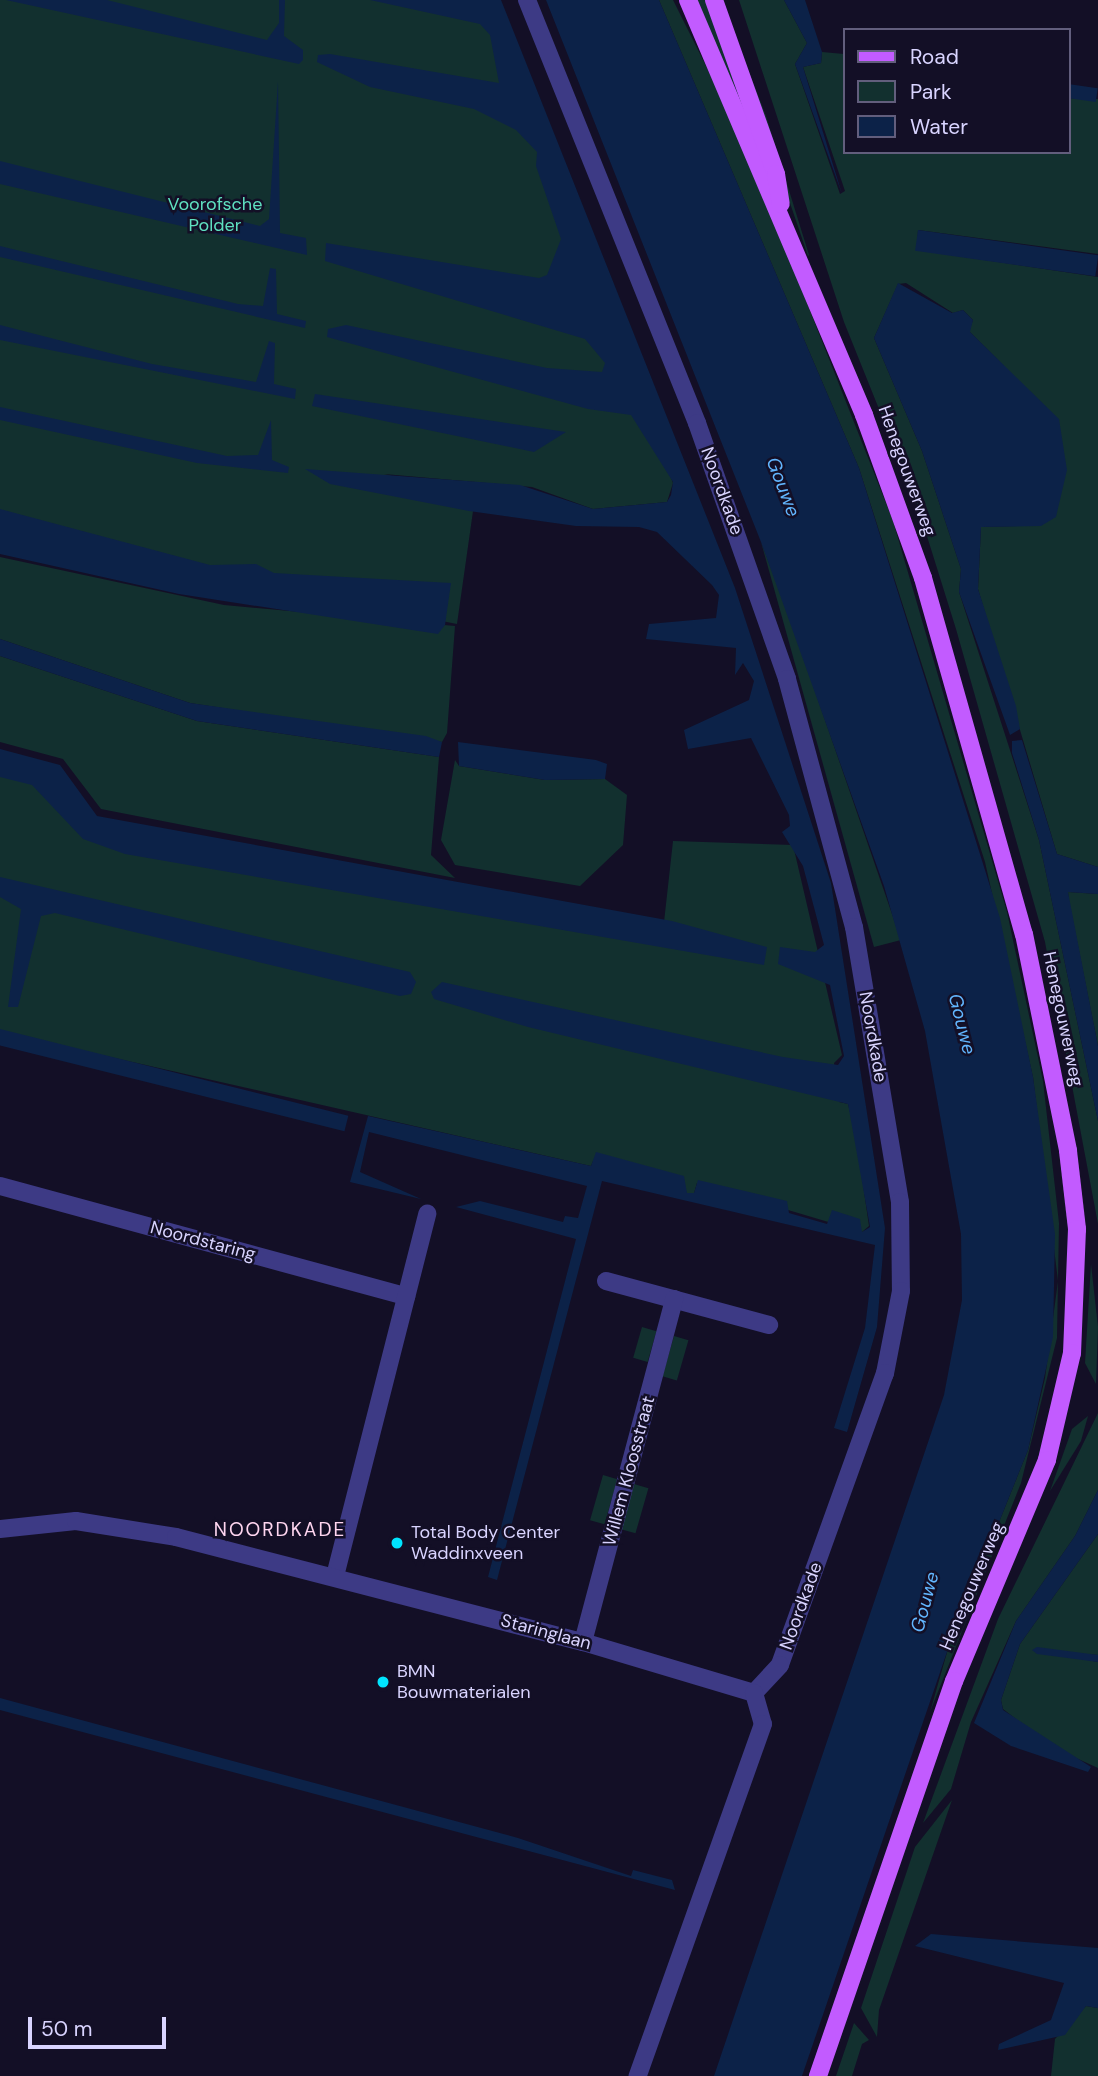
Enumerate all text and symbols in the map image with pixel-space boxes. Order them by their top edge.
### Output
legend [842,28,1070,154]
text: Road [910,43,959,71]
text: Park [910,78,951,106]
text: Water [910,113,968,141]
park label: Voorofsche Polder [168,194,262,236]
street label: Henegouwerweg [873,403,941,539]
street label: Noordkade [696,444,748,538]
water label: Gouwe [761,454,805,520]
street label: Henegouwerweg [1038,949,1088,1089]
street label: Noordkade [854,990,892,1084]
water label: Gouwe [943,991,981,1057]
street label: Noordstaring [148,1217,258,1265]
street label: Willem Kloosstraat [599,1394,659,1548]
street label: Henegouwerweg [935,1518,1009,1654]
district label: NOORDKADE [215,1519,345,1541]
place label: Total Body Center Waddinxveen [411,1522,560,1564]
marker: Total Body Center Waddinxveen [389,1535,405,1551]
street label: Noordkade [775,1559,827,1653]
water label: Gouwe [906,1569,944,1635]
street label: Staringlaan [498,1610,594,1654]
place label: BMN Bouwmaterialen [397,1661,531,1704]
marker: BMN Bouwmaterialen [375,1674,391,1690]
scale bar [32,2002,170,2046]
text: 50 m [41,2015,92,2043]

